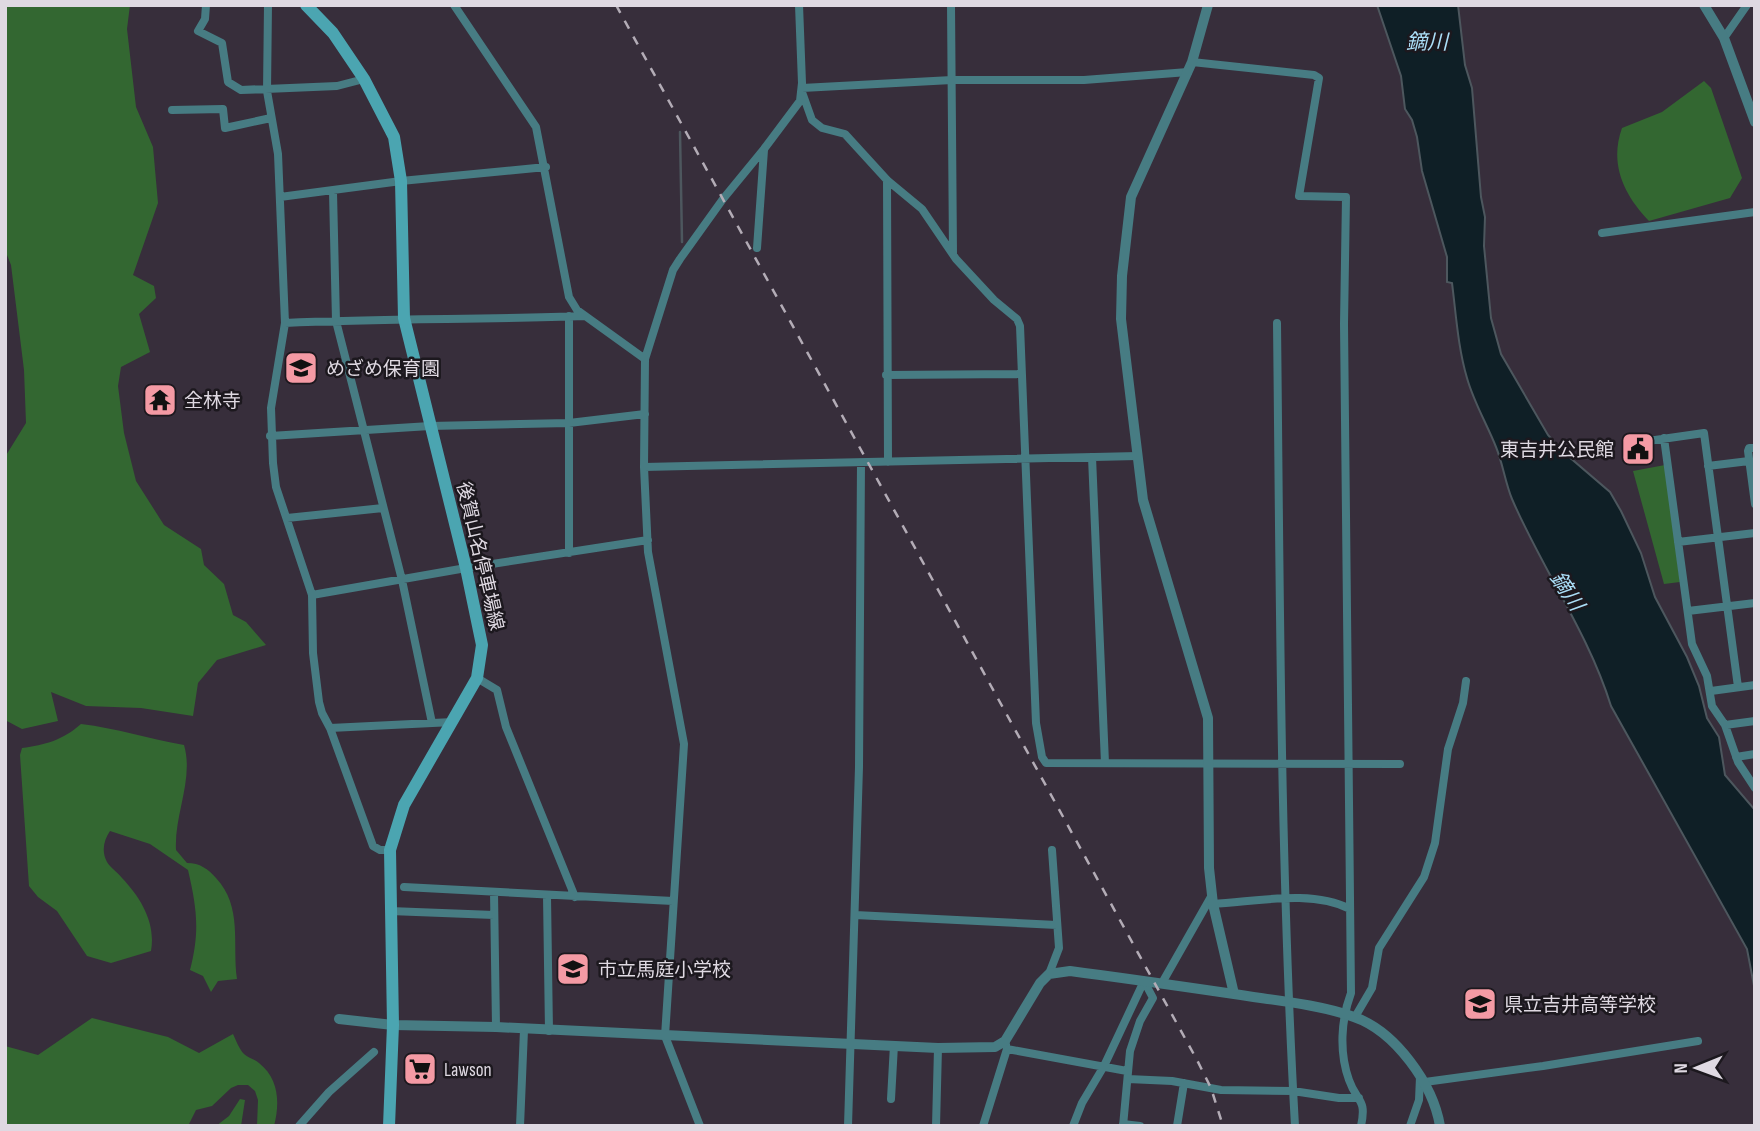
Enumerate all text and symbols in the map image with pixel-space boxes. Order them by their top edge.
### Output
water label: 鏑川 [1406,30,1450,55]
school or university icon: めざめ保育園 [282,349,320,387]
place label: めざめ保育園 [326,358,440,381]
temple icon: 全林寺 [141,381,179,419]
place label: 全林寺 [184,390,241,413]
public building icon: 東吉井公民館 [1619,430,1657,468]
place label: 東吉井公民館 [1500,439,1614,462]
street label: 後賀山名停車場線 [451,480,508,633]
water label: 鏑川 [1544,567,1590,617]
school or university icon: 市立馬庭小学校 [554,950,592,988]
place label: 市立馬庭小学校 [598,959,731,982]
school or university icon: 県立吉井高等学校 [1461,985,1499,1023]
place label: 県立吉井高等学校 [1504,994,1656,1017]
north arrow [1662,1033,1732,1103]
supermarket icon: Lawson [401,1050,439,1088]
place label: Lawson [444,1059,492,1082]
text: N [1670,1063,1693,1074]

